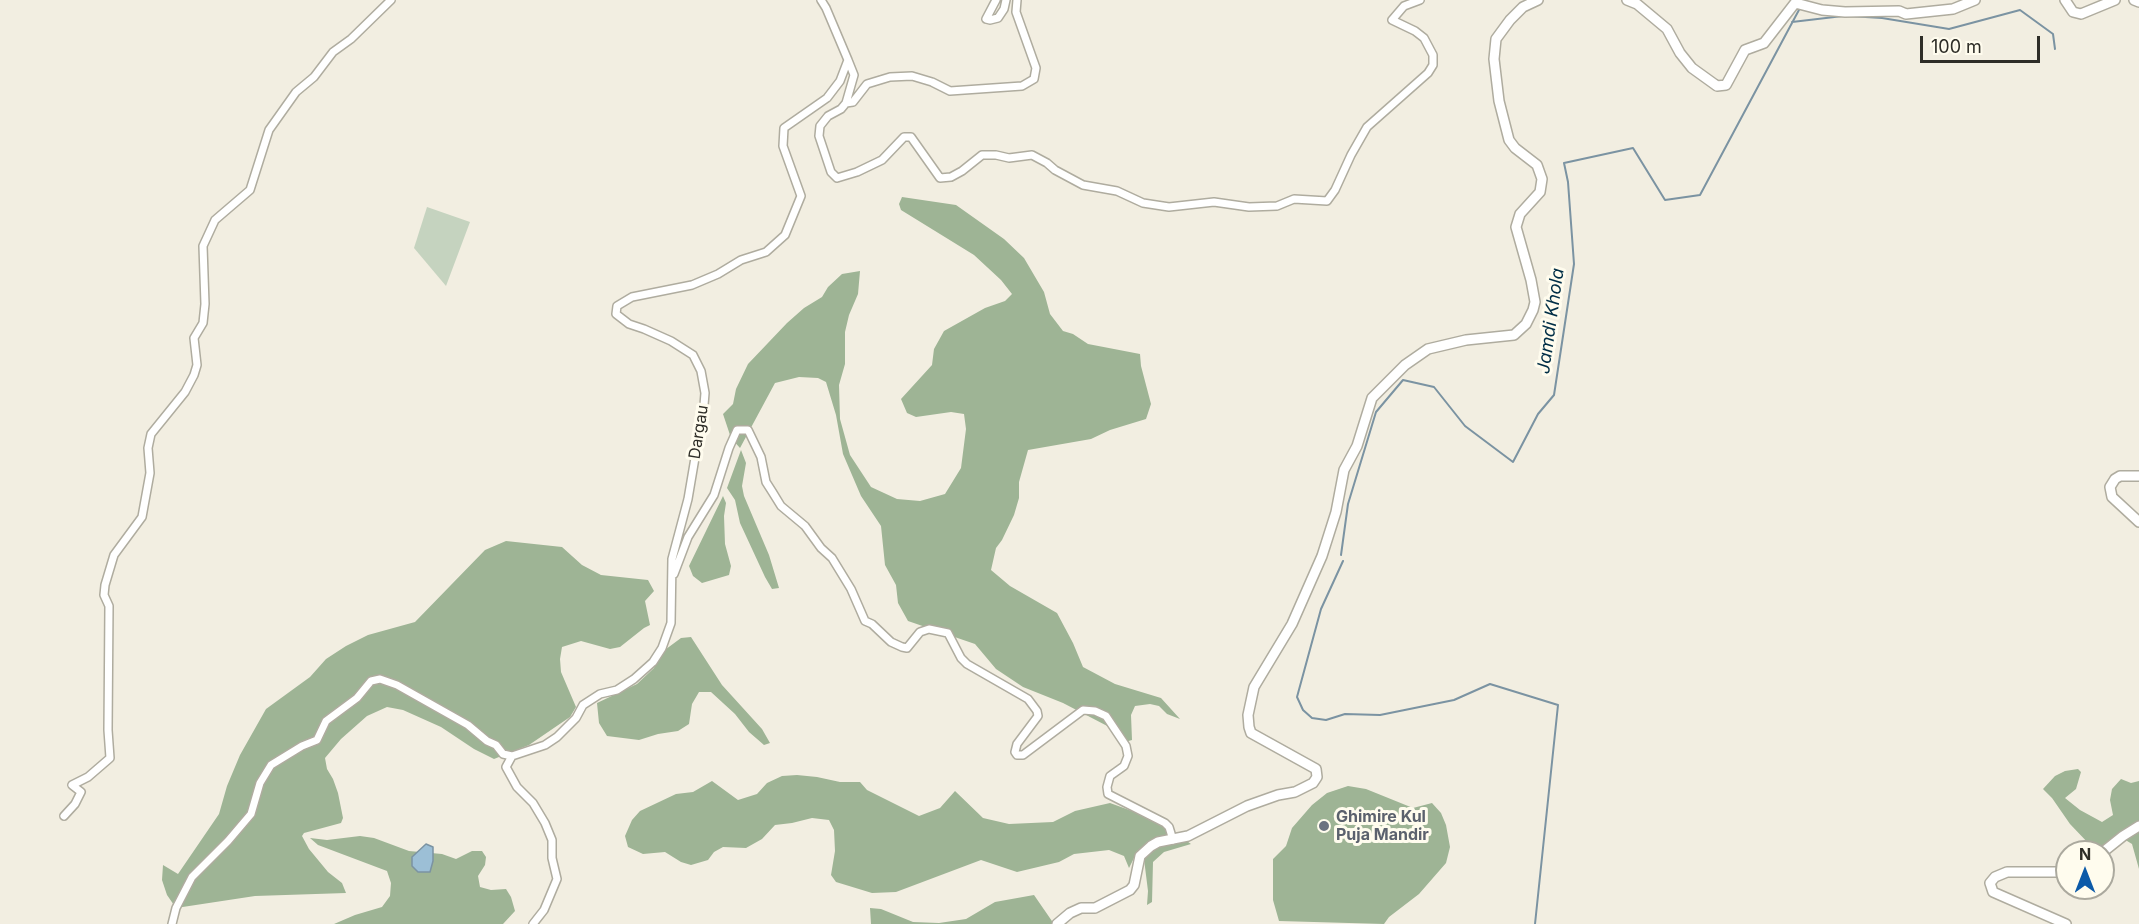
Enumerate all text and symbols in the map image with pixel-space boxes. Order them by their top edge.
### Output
scale bar [1923,24,2043,62]
text: 100 m [1931,36,1982,57]
water label: Jamdi Khola [1533,267,1569,375]
street label: Dargau [685,404,713,460]
place label: Ghimire Kul Puja Mandir [1336,807,1429,845]
marker: Ghimire Kul Puja Mandir [1317,819,1331,833]
north arrow [2055,840,2115,900]
text: N [2079,844,2091,864]

